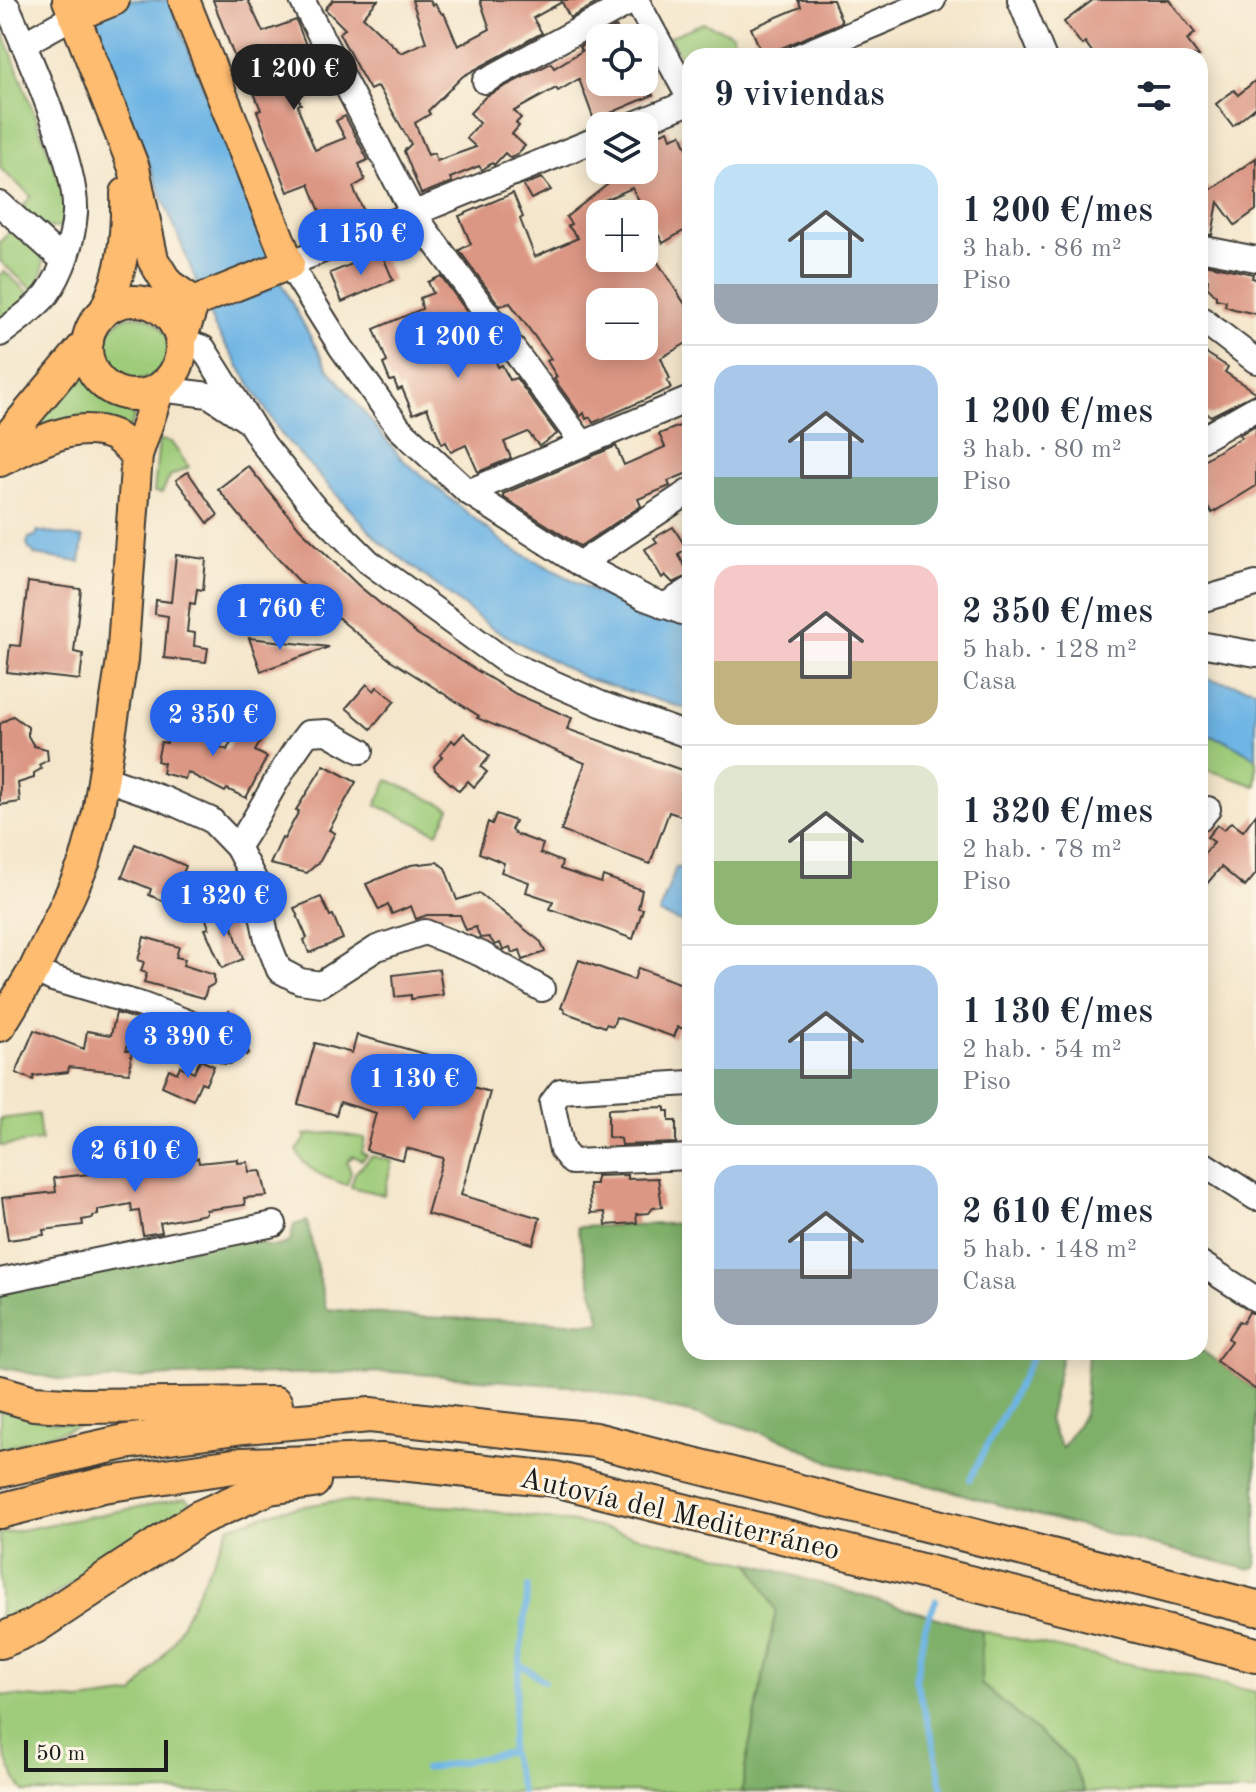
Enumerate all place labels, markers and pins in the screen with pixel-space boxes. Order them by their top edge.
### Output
pin: 1 200 € [220,44,368,112]
pin: 1 150 € [287,209,435,277]
pin: 1 200 € [384,312,532,380]
pin: 1 760 € [206,584,354,652]
pin: 2 350 € [139,690,287,758]
pin: 1 320 € [150,871,298,939]
pin: 3 390 € [114,1012,262,1080]
pin: 1 130 € [340,1054,488,1122]
pin: 2 610 € [61,1126,209,1194]

